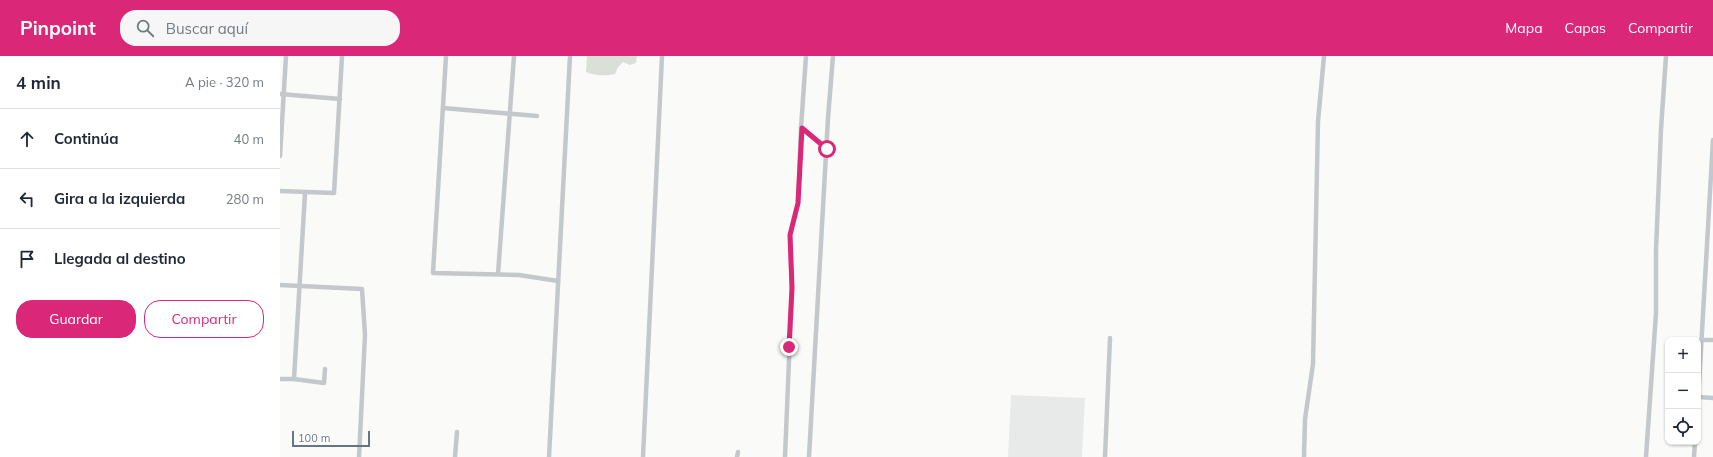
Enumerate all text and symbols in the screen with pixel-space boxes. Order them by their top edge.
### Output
search box [120,10,400,46]
text: Pinpoint [20,16,96,40]
icon: search [134,17,156,39]
text: Buscar aquí [166,19,248,38]
text: Mapa [1505,19,1543,37]
text: Capas [1565,19,1606,37]
text: Compartir [1628,19,1693,37]
text: 4 min [16,72,61,93]
text: A pie · 320 m [185,74,264,90]
icon: ahead [16,128,38,150]
text: Continúa [54,129,119,148]
text: 40 m [234,131,264,147]
route start [818,140,836,158]
icon: left [16,188,38,210]
text: Gira a la izquierda [54,189,185,208]
text: 280 m [226,191,264,207]
icon: arrive [16,248,38,270]
text: Llegada al destino [54,249,186,268]
button: Guardar [16,300,136,338]
button: Compartir [144,300,264,338]
map controls [1665,337,1701,445]
button: + [1665,337,1701,373]
route end [780,338,798,356]
button: − [1665,373,1701,409]
button: locate [1665,409,1701,445]
scale bar [292,429,370,448]
text: 100 m [298,431,330,445]

